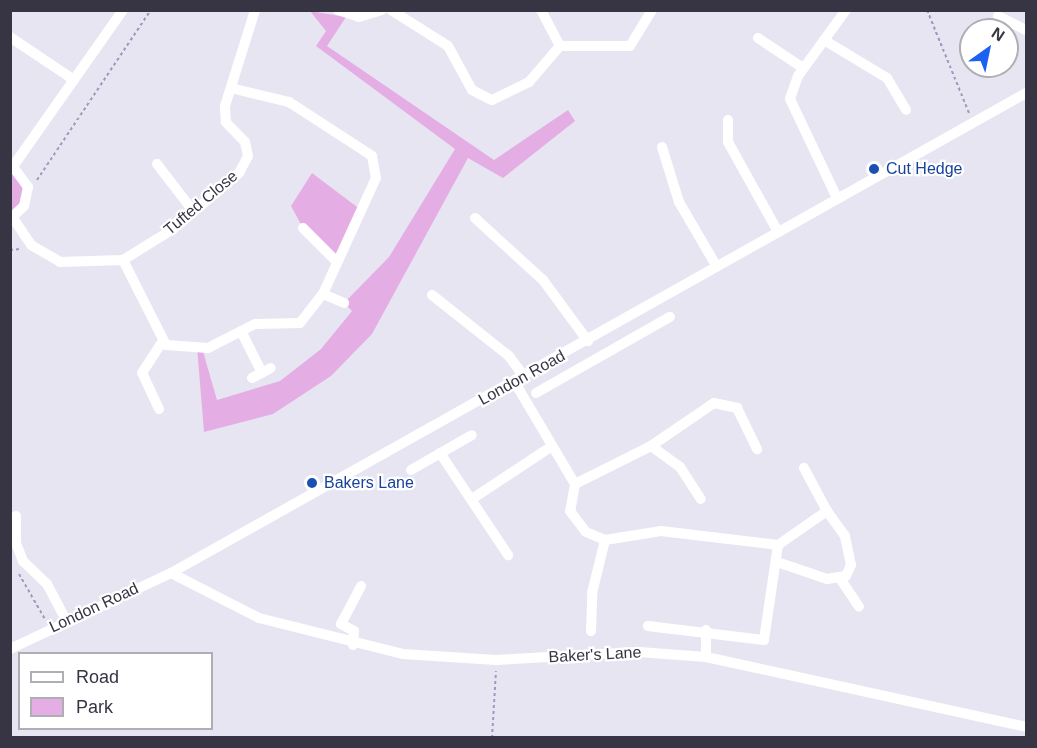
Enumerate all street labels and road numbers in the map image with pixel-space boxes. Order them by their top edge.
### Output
street label: Tufted Close [160,167,242,239]
street label: London Road [475,346,569,410]
street label: London Road [46,579,142,637]
street label: Baker's Lane [548,643,642,667]

